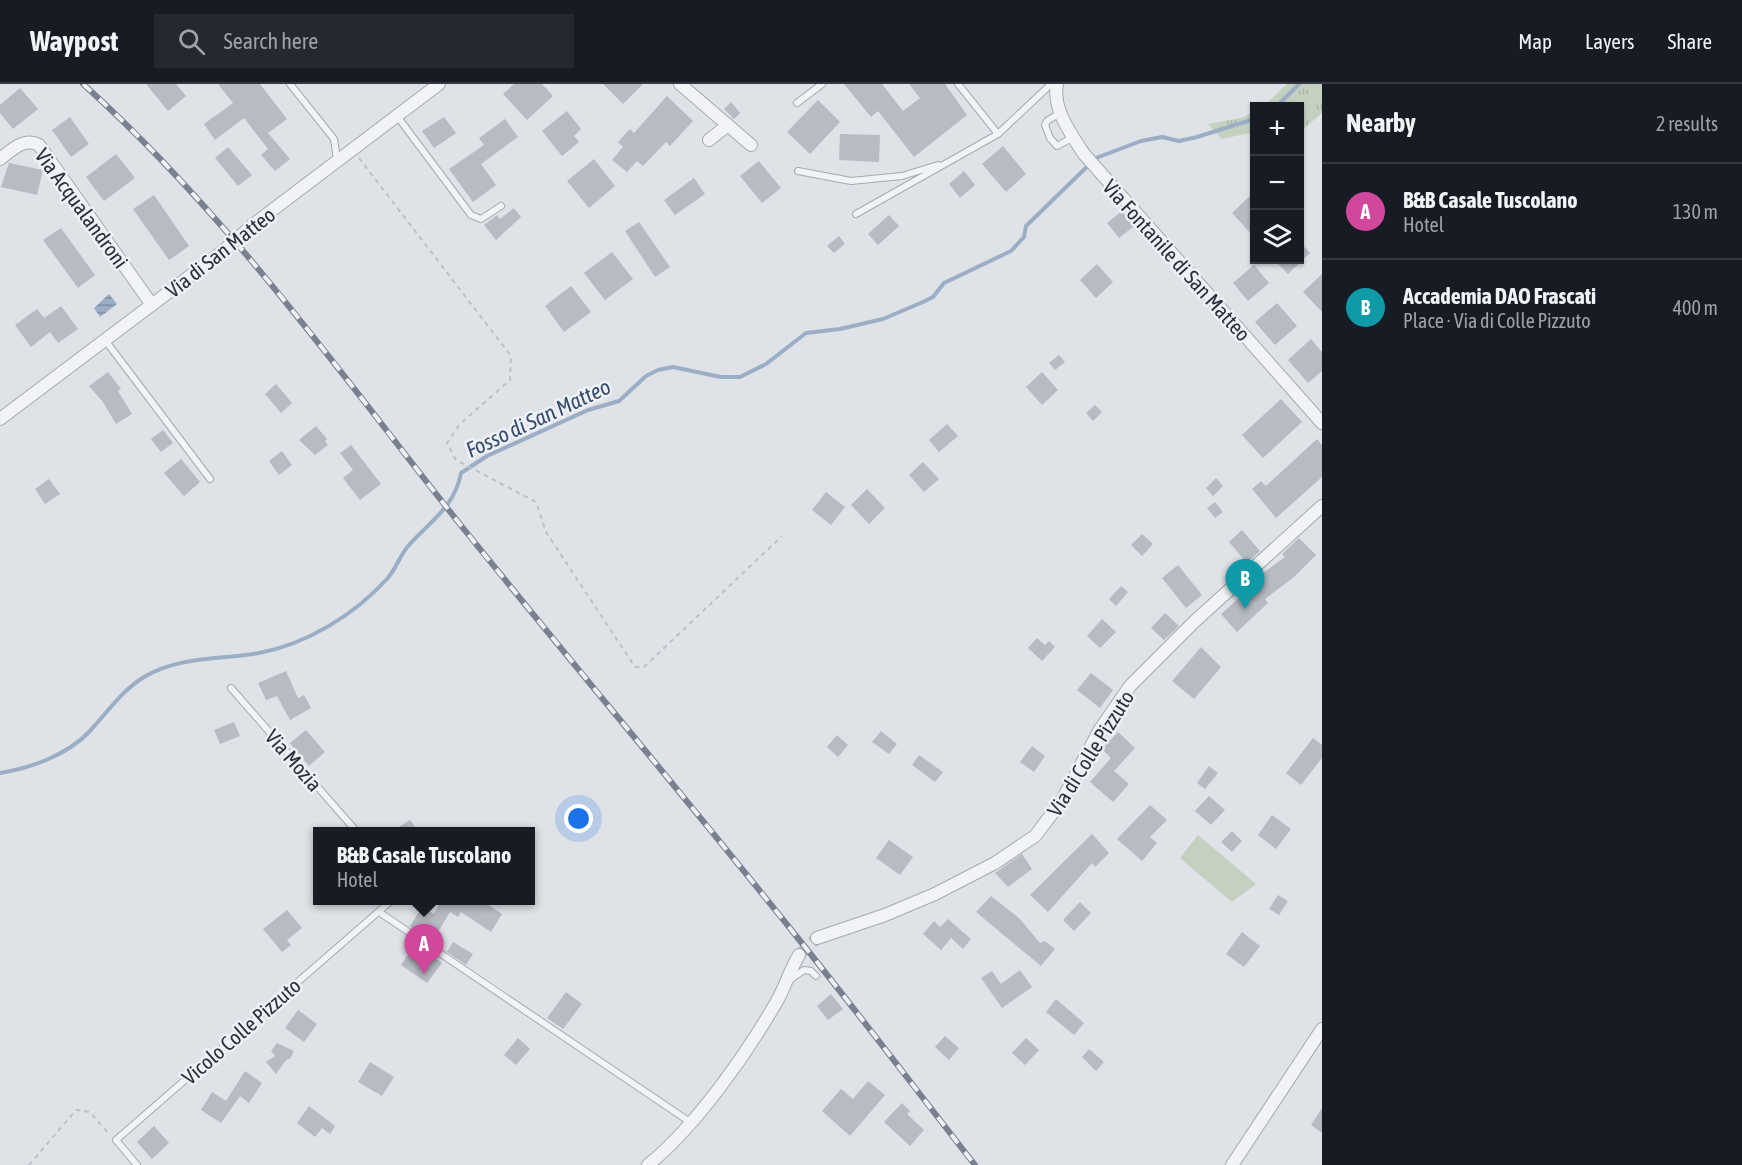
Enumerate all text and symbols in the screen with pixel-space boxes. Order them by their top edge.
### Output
search box [154,14,574,68]
text: Waypost [30,25,118,57]
icon: search [175,25,208,58]
text: Search here [223,28,318,54]
text: Map [1518,29,1552,53]
text: Layers [1585,29,1635,53]
text: Share [1668,29,1712,53]
map controls [1250,102,1304,264]
button: + [1250,102,1304,156]
text: Nearby [1346,108,1416,138]
text: 2 results [1656,112,1718,135]
street label: Via Acqualandroni [30,143,134,273]
button: − [1250,156,1304,210]
street label: Via Fontanile di San Matteo [1098,174,1256,346]
text: B&B Casale Tuscolano [1403,187,1578,213]
text: A [1361,200,1370,223]
text: 130 m [1673,200,1718,223]
street label: Via di San Matteo [161,202,279,302]
button: layers [1250,210,1304,264]
text: Hotel [1403,213,1444,236]
text: Accademia DAO Frascati [1403,283,1596,309]
text: B [1361,296,1370,319]
text: 400 m [1673,296,1718,319]
text: Place · Via di Colle Pizzuto [1403,309,1591,332]
water label: Fosso di San Matteo [462,373,614,463]
pin: B [1226,560,1264,609]
street label: Via di Colle Pizzuto [1042,686,1138,820]
street label: Via Mozia [261,724,327,796]
your location [564,804,593,833]
popup [313,827,535,905]
text: B&B Casale Tuscolano [337,842,511,868]
text: Hotel [337,868,378,891]
pin: A [404,924,444,974]
street label: Vicolo Colle Pizzuto [177,973,305,1089]

